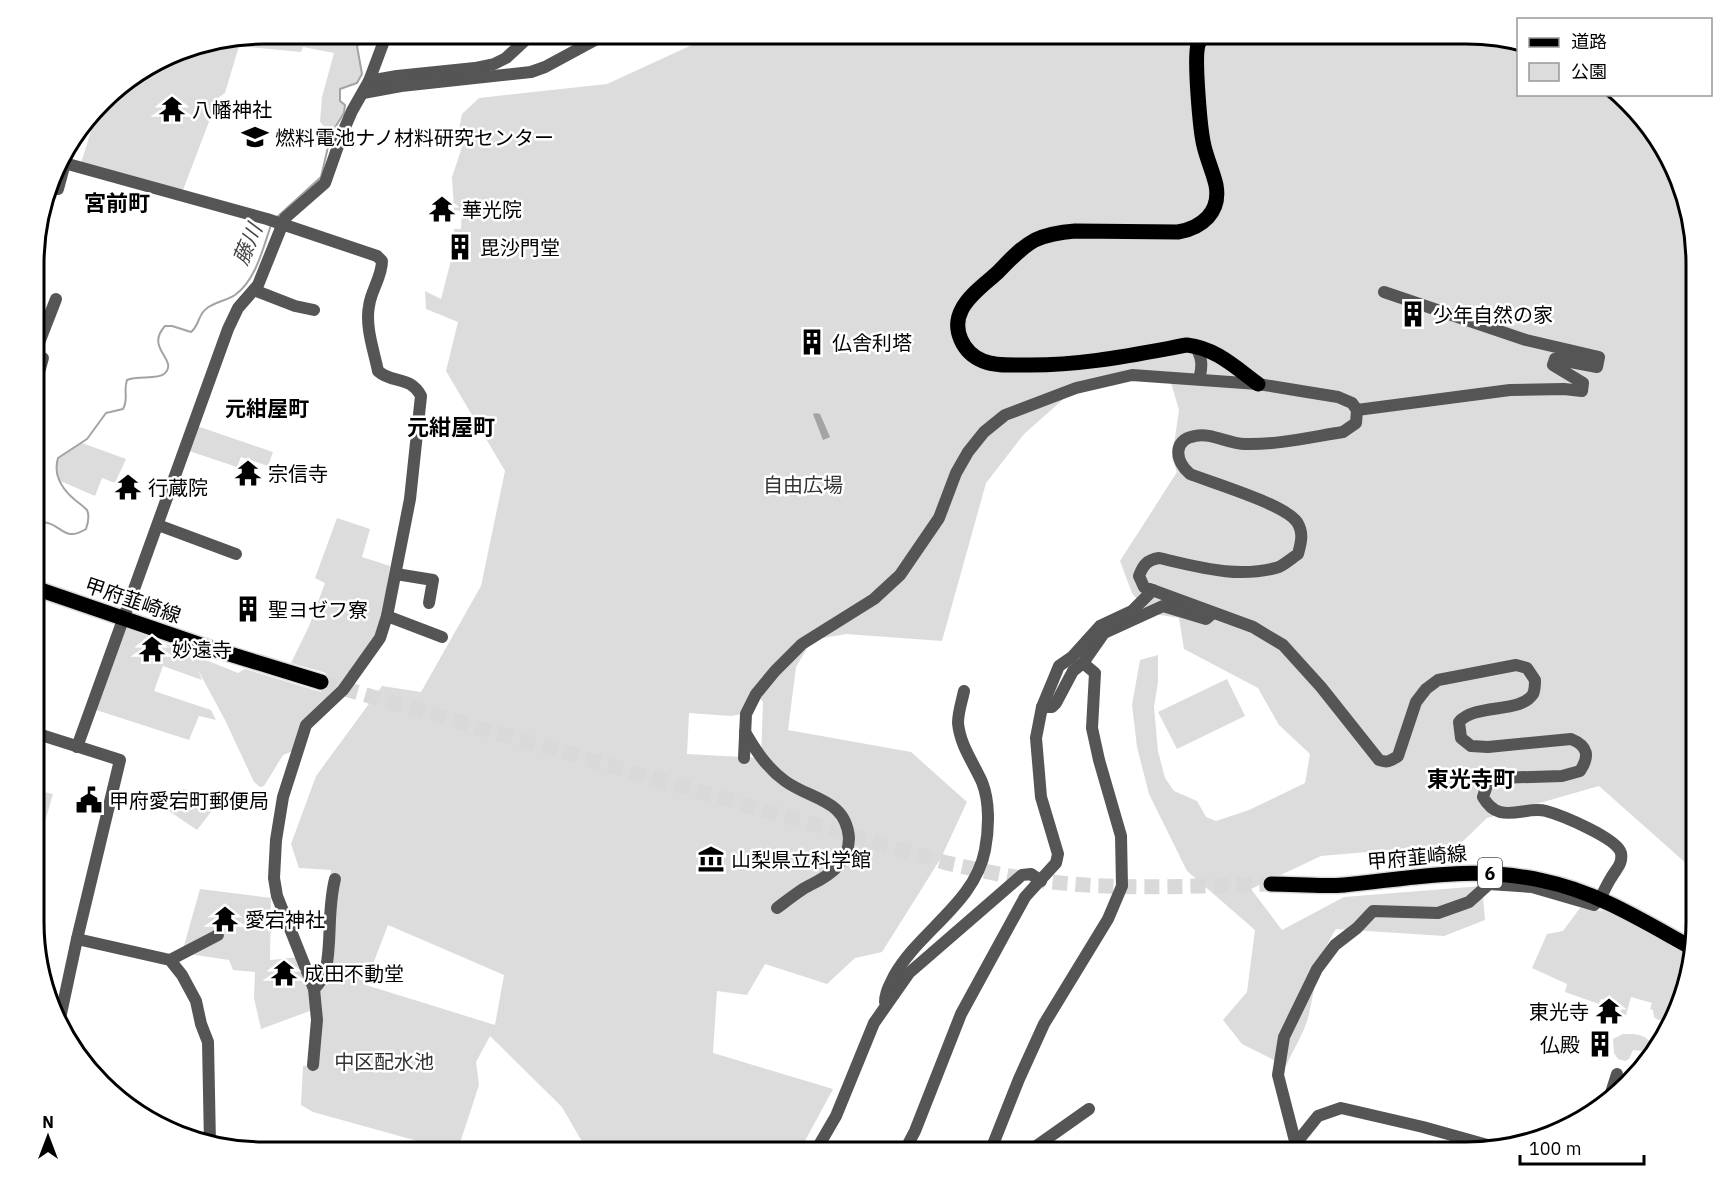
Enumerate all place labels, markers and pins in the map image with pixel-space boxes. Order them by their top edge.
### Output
temple icon: 八幡神社 [157,94,187,124]
place label: 八幡神社 [192,96,272,123]
school or university icon: 燃料電池ナノ材料研究センター [240,122,270,152]
place label: 燃料電池ナノ材料研究センター [275,124,554,151]
temple icon: 華光院 [427,194,457,224]
place label: 華光院 [462,196,522,223]
building icon: 毘沙門堂 [445,232,475,262]
place label: 毘沙門堂 [480,234,560,261]
building icon: 少年自然の家 [1398,299,1428,329]
place label: 少年自然の家 [1433,301,1553,328]
building icon: 仏舎利塔 [797,327,827,357]
place label: 仏舎利塔 [832,329,912,356]
temple icon: 宗信寺 [233,458,263,488]
place label: 宗信寺 [268,460,328,487]
temple icon: 行蔵院 [113,472,143,502]
place label: 行蔵院 [148,474,208,501]
building icon: 聖ヨゼフ寮 [233,594,263,624]
place label: 聖ヨゼフ寮 [268,596,368,623]
temple icon: 妙遠寺 [137,634,167,664]
place label: 妙遠寺 [172,636,232,663]
public building icon: 甲府愛宕町郵便局 [74,785,104,815]
place label: 甲府愛宕町郵便局 [109,787,269,814]
museum icon: 山梨県立科学館 [696,844,726,874]
place label: 山梨県立科学館 [731,846,871,873]
temple icon: 愛宕神社 [210,904,240,934]
place label: 愛宕神社 [245,906,325,933]
temple icon: 成田不動堂 [269,958,299,988]
place label: 成田不動堂 [304,960,404,987]
temple icon: 東光寺 [1594,996,1624,1026]
place label: 東光寺 [1529,998,1589,1025]
building icon: 仏殿 [1585,1029,1615,1059]
place label: 仏殿 [1540,1031,1580,1058]

